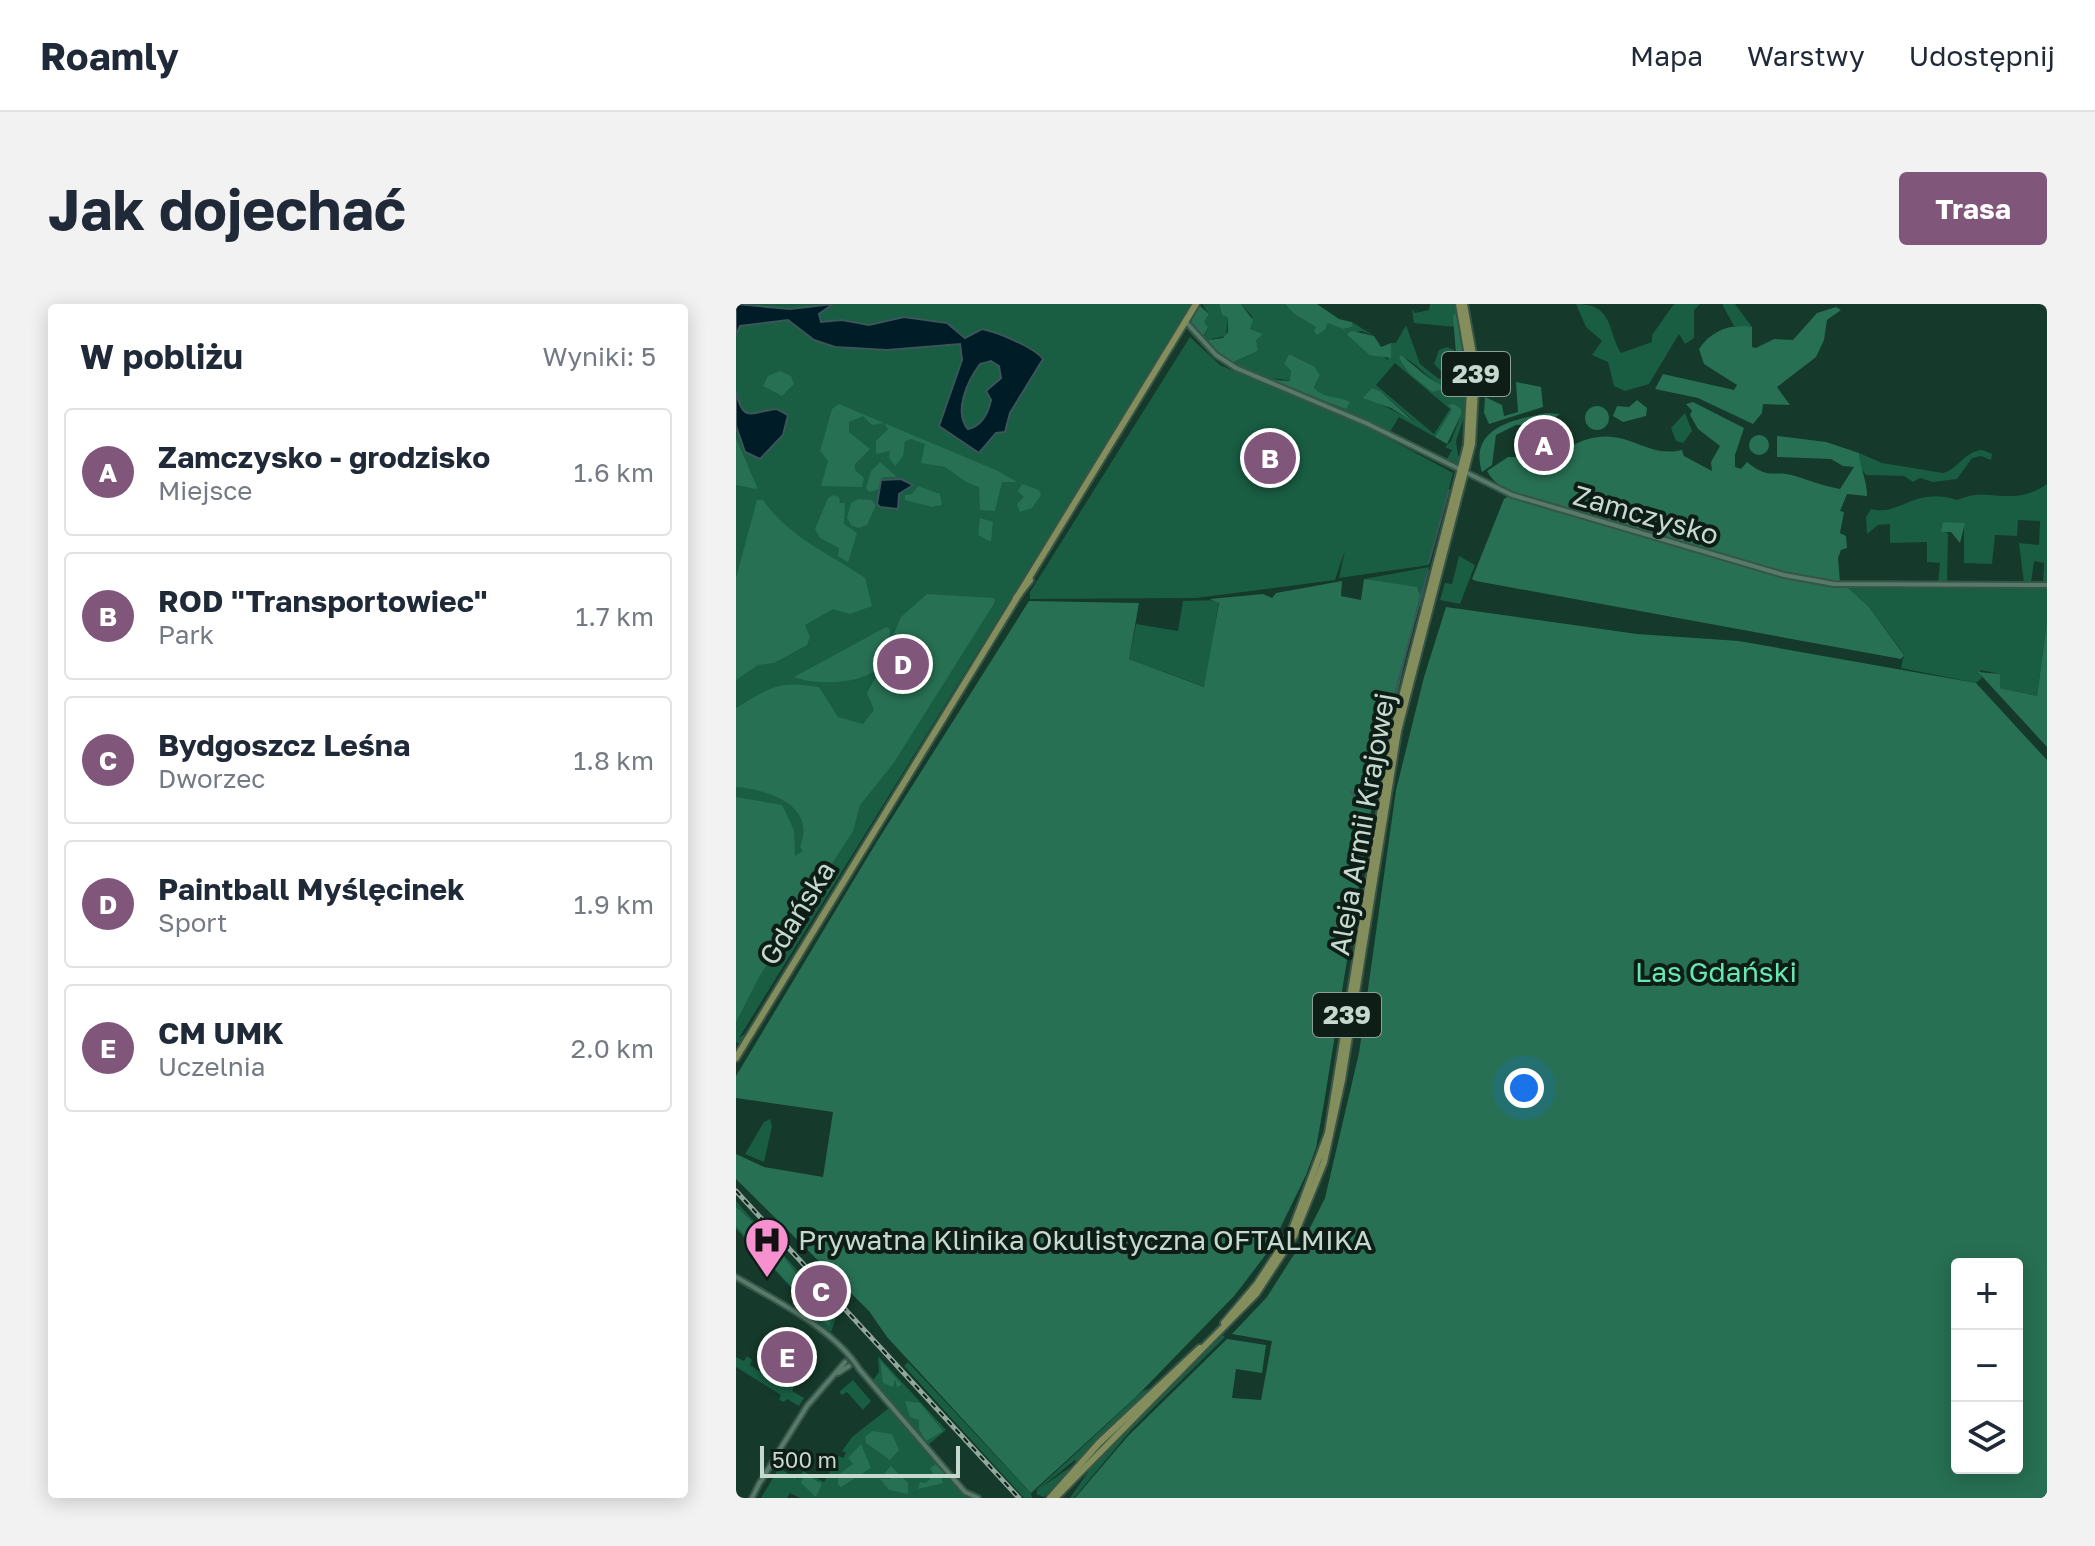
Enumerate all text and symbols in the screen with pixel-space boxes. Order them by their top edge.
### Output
text: Roamly [40,33,179,78]
text: Mapa [1630,39,1703,72]
text: Warstwy [1747,39,1865,72]
text: Udostępnij [1909,39,2055,72]
button: Trasa [1899,172,2047,245]
text: Jak dojechać [48,175,406,242]
text: W pobliżu [80,336,243,376]
text: Wyniki: 5 [542,341,656,372]
road number: 239 [1442,352,1510,396]
pin: A [1518,415,1570,475]
pin: B [1244,428,1296,488]
text: Zamczysko - grodzisko [158,439,490,475]
text: A [99,457,117,488]
text: 1.6 km [574,457,654,488]
text: Miejsce [158,475,252,506]
street label: Zamczysko [1570,478,1723,551]
text: ROD "Transportowiec" [158,583,488,619]
text: B [99,601,117,632]
text: 1.7 km [576,601,654,632]
text: Park [158,619,214,650]
pin: D [877,634,929,694]
street label: Aleja Armii Krajowej [1322,690,1401,958]
text: Bydgoszcz Leśna [158,727,410,763]
text: C [99,745,117,776]
text: 1.8 km [574,745,654,776]
text: Dworzec [158,763,266,794]
street label: Gdańska [752,855,841,971]
text: Paintball Myślęcinek [158,871,465,907]
text: D [99,889,117,920]
text: 1.9 km [574,889,654,920]
text: Sport [158,907,227,938]
park label: Las Gdański [1635,955,1797,988]
road number: 239 [1313,993,1381,1037]
text: CM UMK [158,1015,284,1051]
text: E [100,1033,116,1064]
text: 2.0 km [571,1033,654,1064]
text: Uczelnia [158,1051,265,1082]
your location [1504,1068,1544,1108]
hospital icon: Prywatna Klinika Okulistyczna OFTALMIKA [743,1216,791,1279]
place label: Prywatna Klinika Okulistyczna OFTALMIKA [798,1223,1373,1256]
map controls [1951,1258,2023,1474]
button: + [1951,1258,2023,1330]
pin: C [795,1261,847,1321]
pin: E [761,1327,813,1387]
button: − [1951,1330,2023,1402]
button: layers [1951,1402,2023,1474]
scale bar [760,1442,960,1478]
text: 500 m [772,1446,837,1473]

